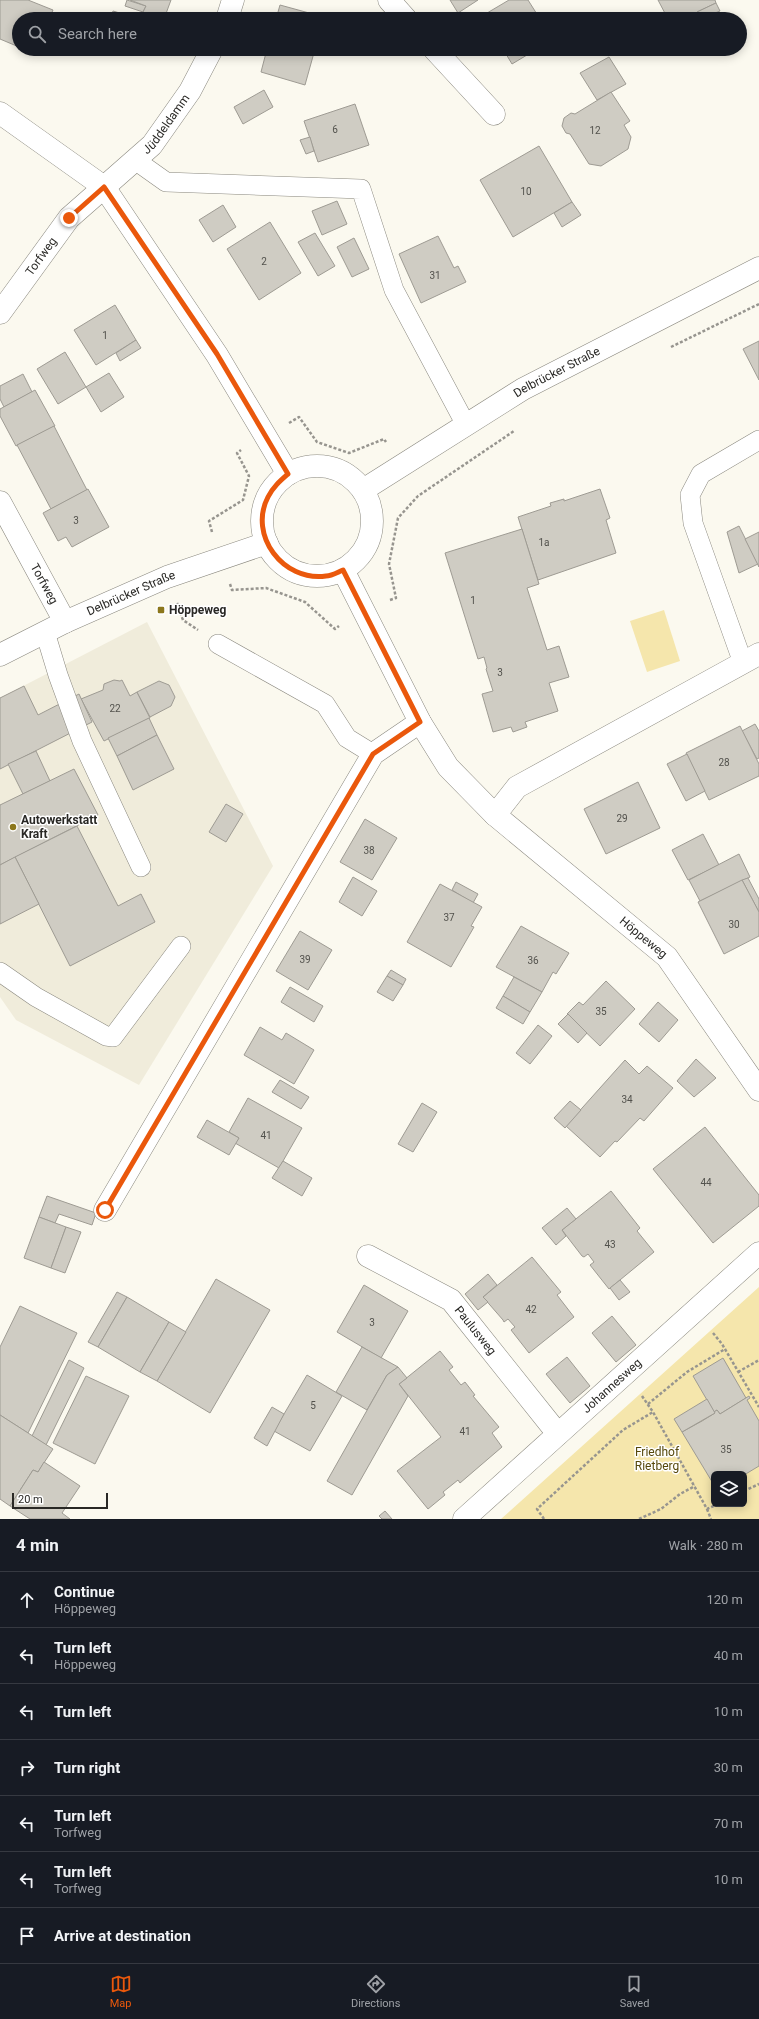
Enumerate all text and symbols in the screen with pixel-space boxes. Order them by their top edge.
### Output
search box [12,12,747,56]
icon: search [26,23,48,45]
text: Search here [58,25,137,43]
street label: Jüddeldamm [140,92,192,157]
house number: 6 [332,124,338,135]
house number: 12 [589,125,601,136]
house number: 10 [520,186,532,197]
route end [60,209,78,227]
street label: Torfweg [23,234,60,278]
house number: 2 [261,256,267,267]
house number: 31 [429,270,441,281]
house number: 1 [102,330,108,341]
street label: Delbrücker Straße [511,344,602,400]
house number: 3 [73,515,79,526]
house number: 1a [538,537,550,548]
street label: Torfweg [28,561,61,606]
street label: Delbrücker Straße [85,568,177,619]
house number: 1 [470,595,476,606]
place label: Höppeweg [169,603,227,617]
marker: Höppeweg [156,605,166,615]
house number: 3 [497,667,503,678]
house number: 22 [109,703,121,714]
house number: 28 [718,757,730,768]
place label: Autowerkstatt Kraft [21,813,97,841]
house number: 29 [616,813,628,824]
marker: Autowerkstatt Kraft [8,822,18,832]
house number: 38 [363,845,375,856]
house number: 37 [443,912,455,923]
street label: Höppeweg [617,914,670,961]
house number: 30 [728,919,740,930]
house number: 39 [299,954,311,965]
house number: 36 [527,955,539,966]
house number: 35 [595,1006,607,1017]
house number: 34 [621,1094,633,1105]
house number: 41 [260,1130,272,1141]
house number: 44 [700,1177,712,1188]
route start [96,1201,114,1219]
house number: 43 [604,1239,616,1250]
street label: Paulusweg [452,1303,499,1358]
house number: 42 [525,1304,537,1315]
house number: 3 [369,1317,375,1328]
street label: Johannesweg [579,1356,644,1416]
house number: 5 [310,1400,316,1411]
house number: 41 [459,1426,471,1437]
house number: 35 [720,1444,732,1455]
park label: Friedhof Rietberg [635,1445,680,1473]
map controls [711,1471,747,1507]
button: layers [711,1471,747,1507]
scale bar [12,1491,108,1510]
text: 20 m [18,1493,43,1506]
text: 4 min [16,1535,59,1555]
text: Walk · 280 m [668,1538,743,1553]
text: Continue [54,1583,115,1601]
icon: ahead [16,1589,38,1611]
text: 120 m [706,1592,743,1607]
text: Höppeweg [54,1601,116,1616]
text: Turn left [54,1639,111,1657]
icon: left [16,1645,38,1667]
text: 40 m [714,1648,743,1663]
text: Höppeweg [54,1657,116,1672]
icon: left [16,1701,38,1723]
text: Turn left [54,1703,111,1721]
text: 10 m [714,1704,743,1719]
icon: right [16,1757,38,1779]
text: Turn right [54,1759,120,1777]
text: 30 m [714,1760,743,1775]
text: Turn left [54,1807,111,1825]
icon: left [16,1813,38,1835]
text: 70 m [714,1816,743,1831]
text: Torfweg [54,1825,102,1840]
text: Turn left [54,1863,111,1881]
icon: left [16,1869,38,1891]
text: 10 m [714,1872,743,1887]
text: Torfweg [54,1881,102,1896]
icon: arrive [16,1925,38,1947]
text: Arrive at destination [54,1927,191,1945]
tab: Map [110,1973,132,2010]
tab: Directions [351,1973,400,2010]
tab: Saved [620,1973,649,2010]

